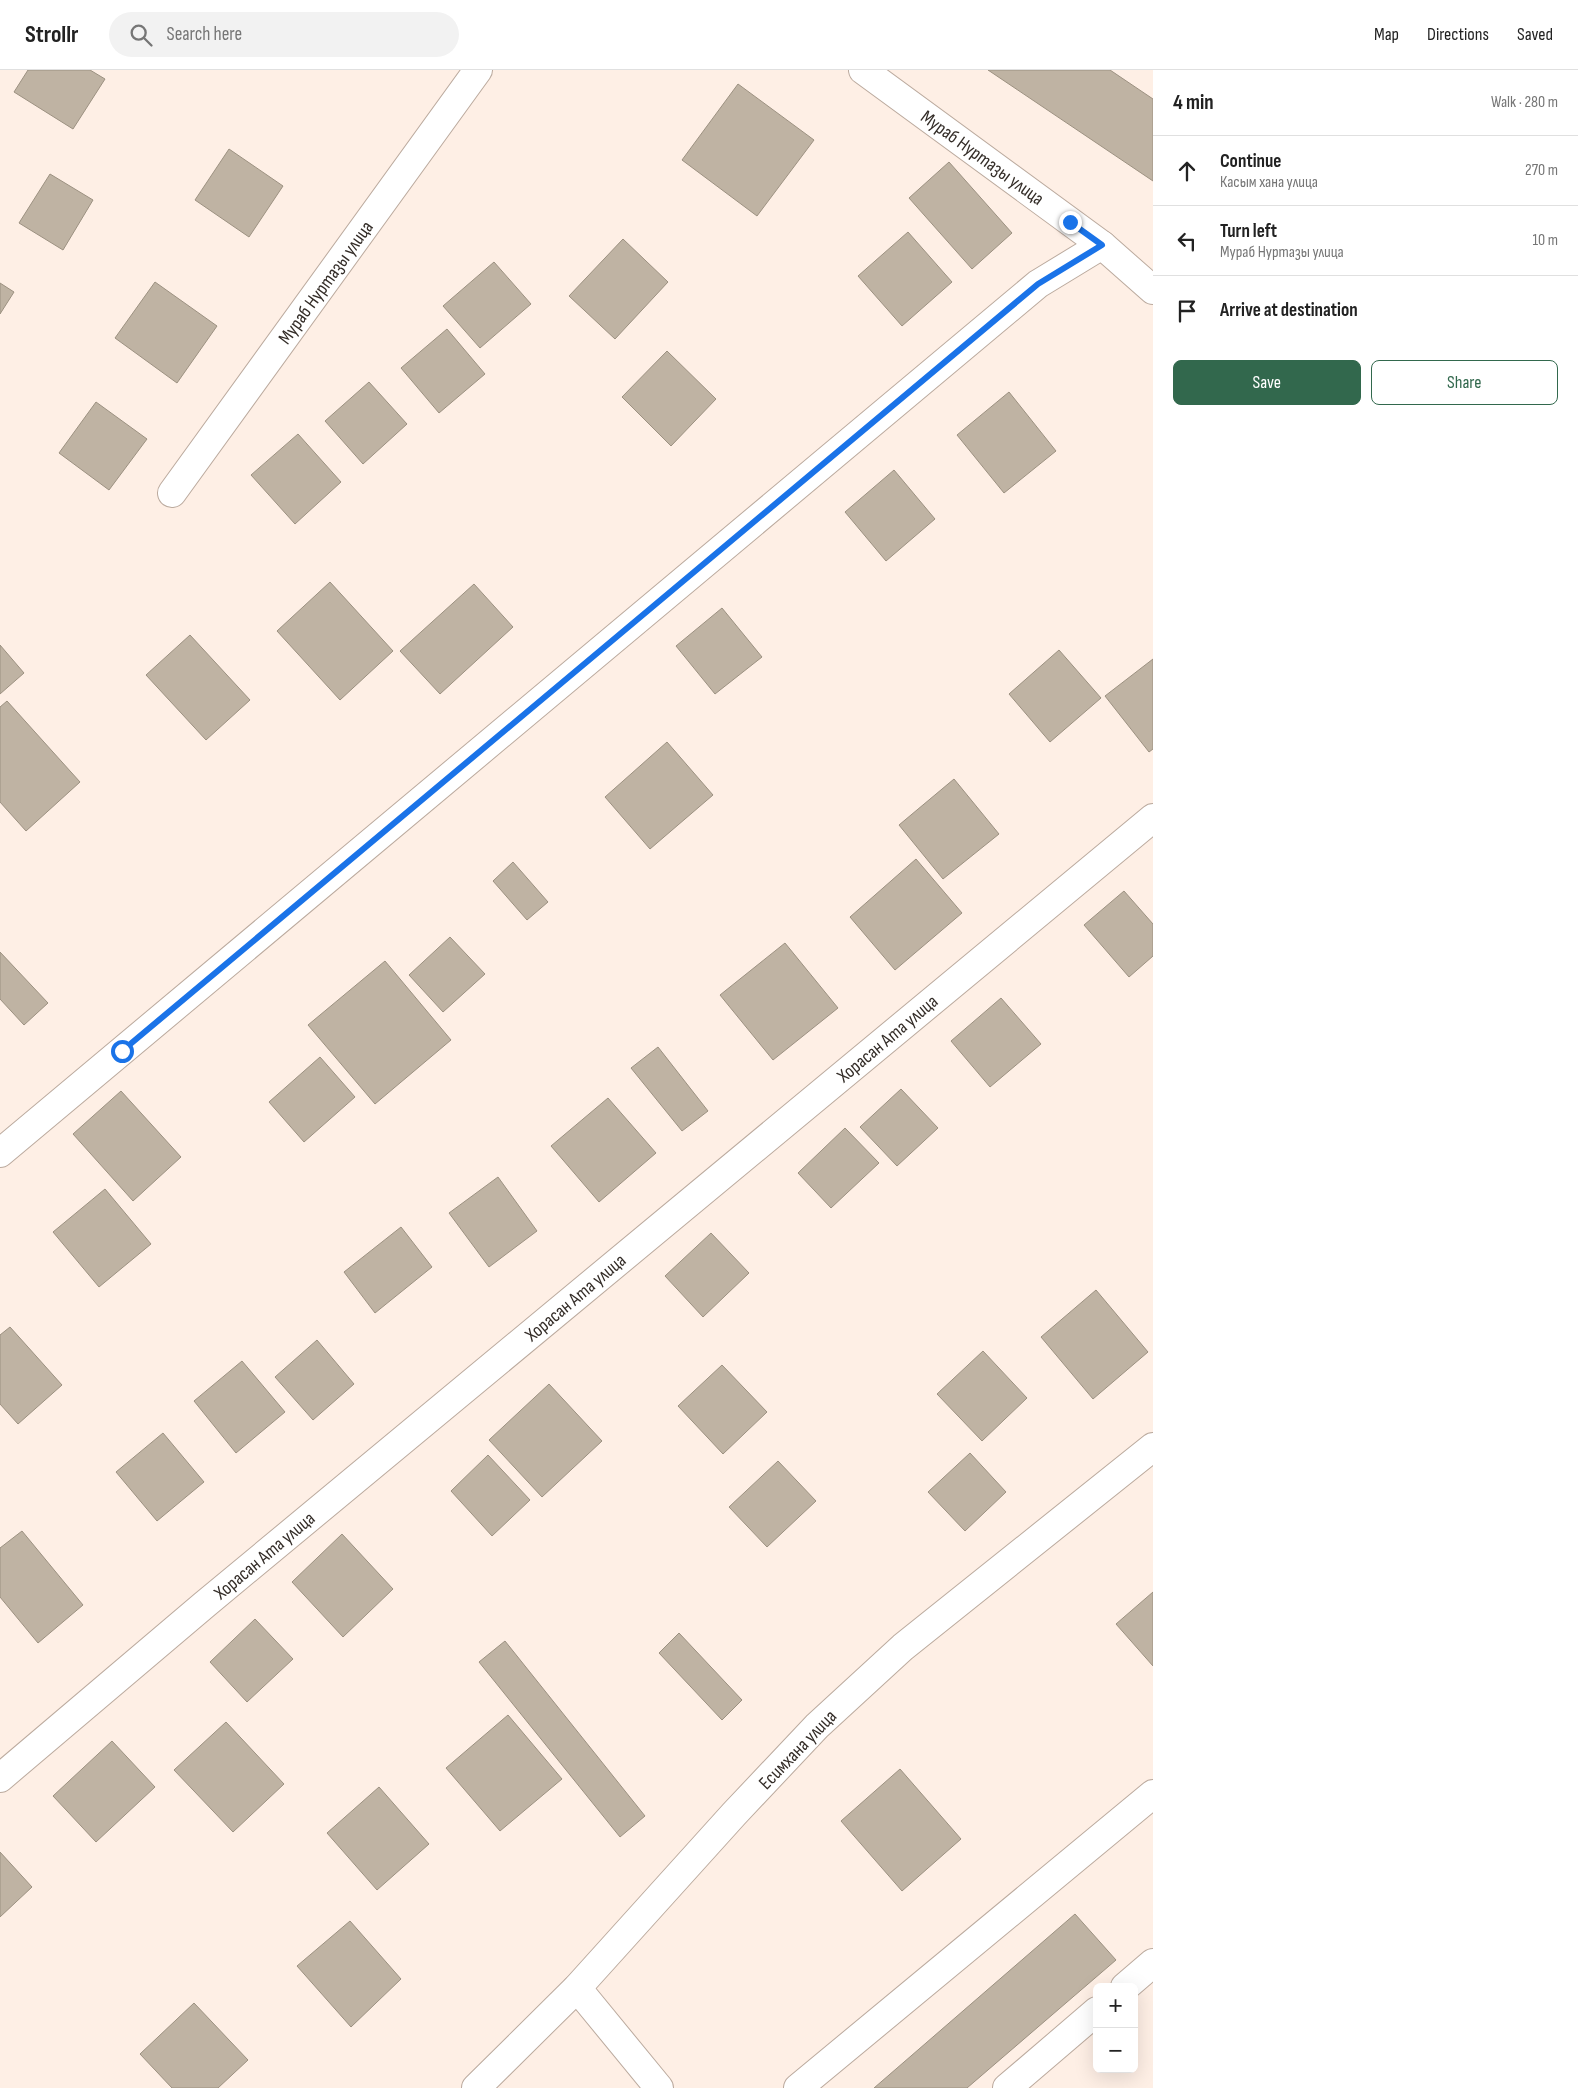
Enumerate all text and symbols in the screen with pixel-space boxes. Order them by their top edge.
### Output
search box [109,12,459,57]
text: Strollr [25,20,79,49]
icon: search [127,21,155,49]
text: Search here [167,23,242,46]
text: Map [1374,24,1399,45]
text: Directions [1427,24,1489,45]
text: Saved [1517,24,1553,45]
text: 4 min [1173,90,1214,115]
text: Walk · 280 m [1491,93,1558,112]
street label: Мураб Нуртазы улица [916,106,1048,211]
text: Continue [1220,150,1281,173]
icon: ahead [1173,157,1201,185]
text: 270 m [1525,161,1558,180]
text: Касым хана улица [1220,173,1318,192]
route end [1059,211,1082,234]
street label: Мураб Нуртазы улица [274,217,379,349]
text: Turn left [1220,220,1277,243]
icon: left [1173,227,1201,255]
text: 10 m [1532,231,1558,250]
text: Мураб Нуртазы улица [1220,243,1344,262]
icon: arrive [1173,297,1201,325]
text: Arrive at destination [1220,299,1358,322]
button: Save [1173,360,1361,405]
button: Share [1371,360,1558,405]
street label: Хорасан Ата улица [832,990,943,1089]
route start [111,1040,134,1063]
street label: Хорасан Ата улица [520,1249,631,1348]
street label: Хорасан Ата улица [209,1507,320,1606]
street label: Есимхана улица [754,1705,842,1795]
map controls [1093,1983,1138,2073]
button: + [1093,1983,1138,2028]
button: − [1093,2028,1138,2073]

